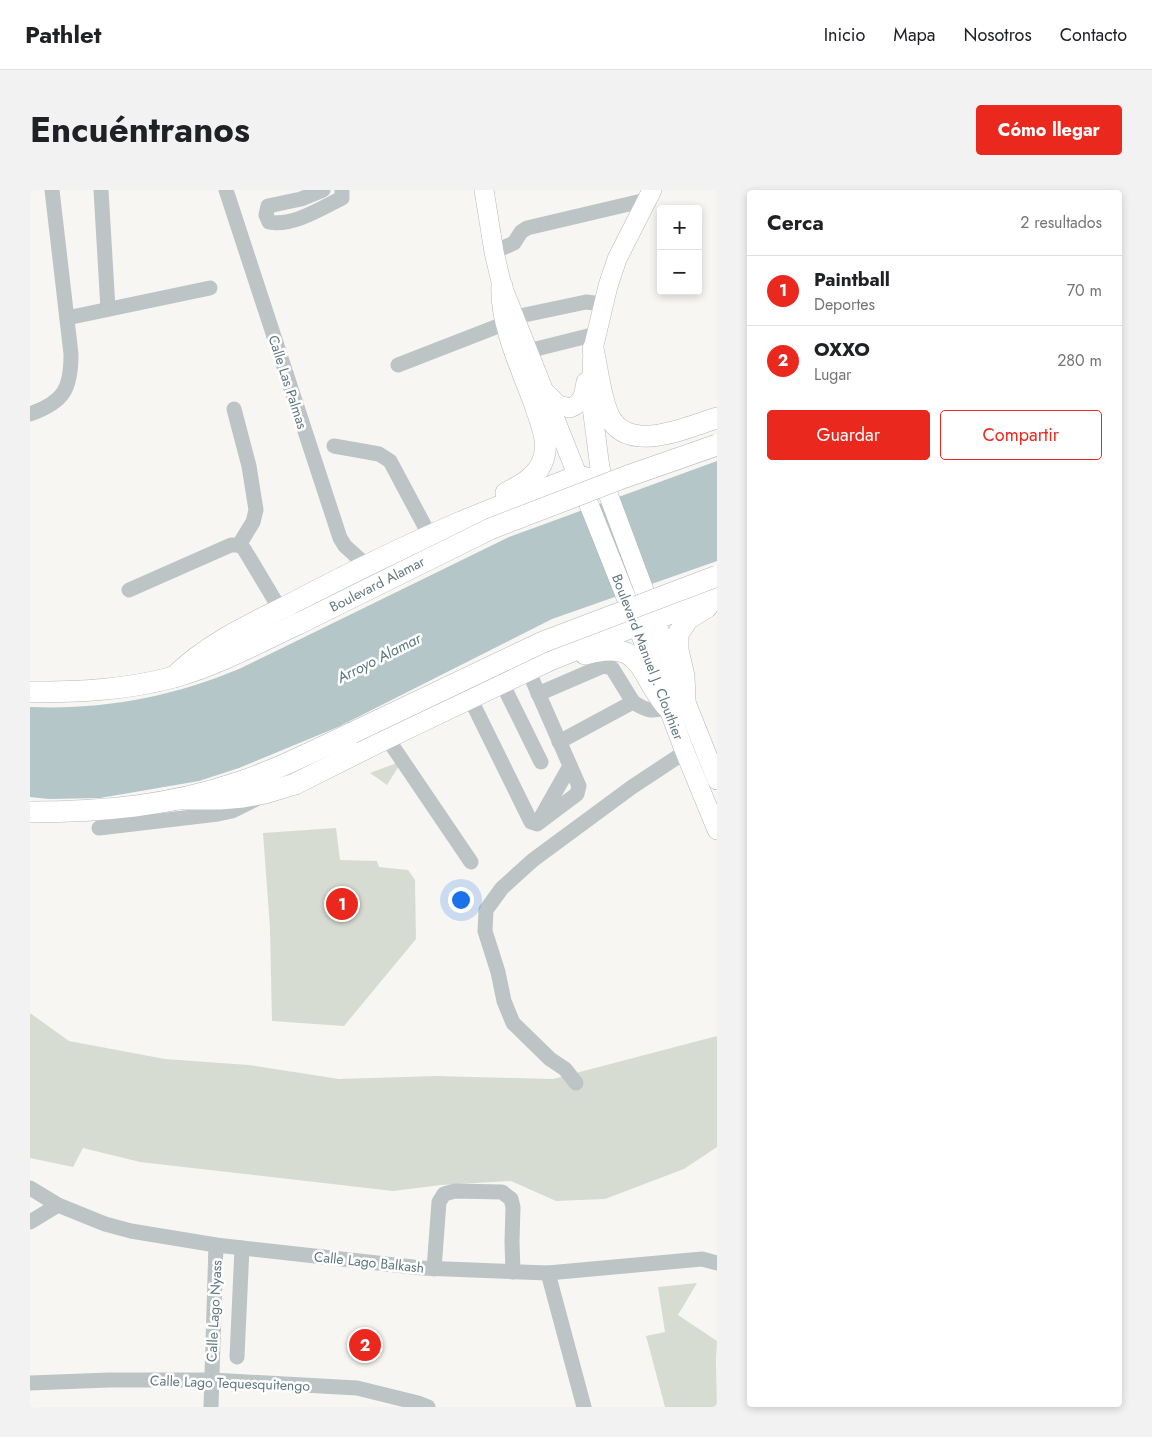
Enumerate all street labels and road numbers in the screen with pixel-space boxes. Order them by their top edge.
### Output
street label: Calle Las Palmas [263,333,313,432]
street label: Boulevard Alamar [326,551,428,617]
street label: Boulevard Manuel J. Clouthier [607,571,689,743]
street label: Calle Lago Balkash [313,1246,425,1278]
street label: Calle Lago Nyass [201,1259,227,1362]
street label: Calle Lago Tequesquitengo [150,1370,311,1396]

